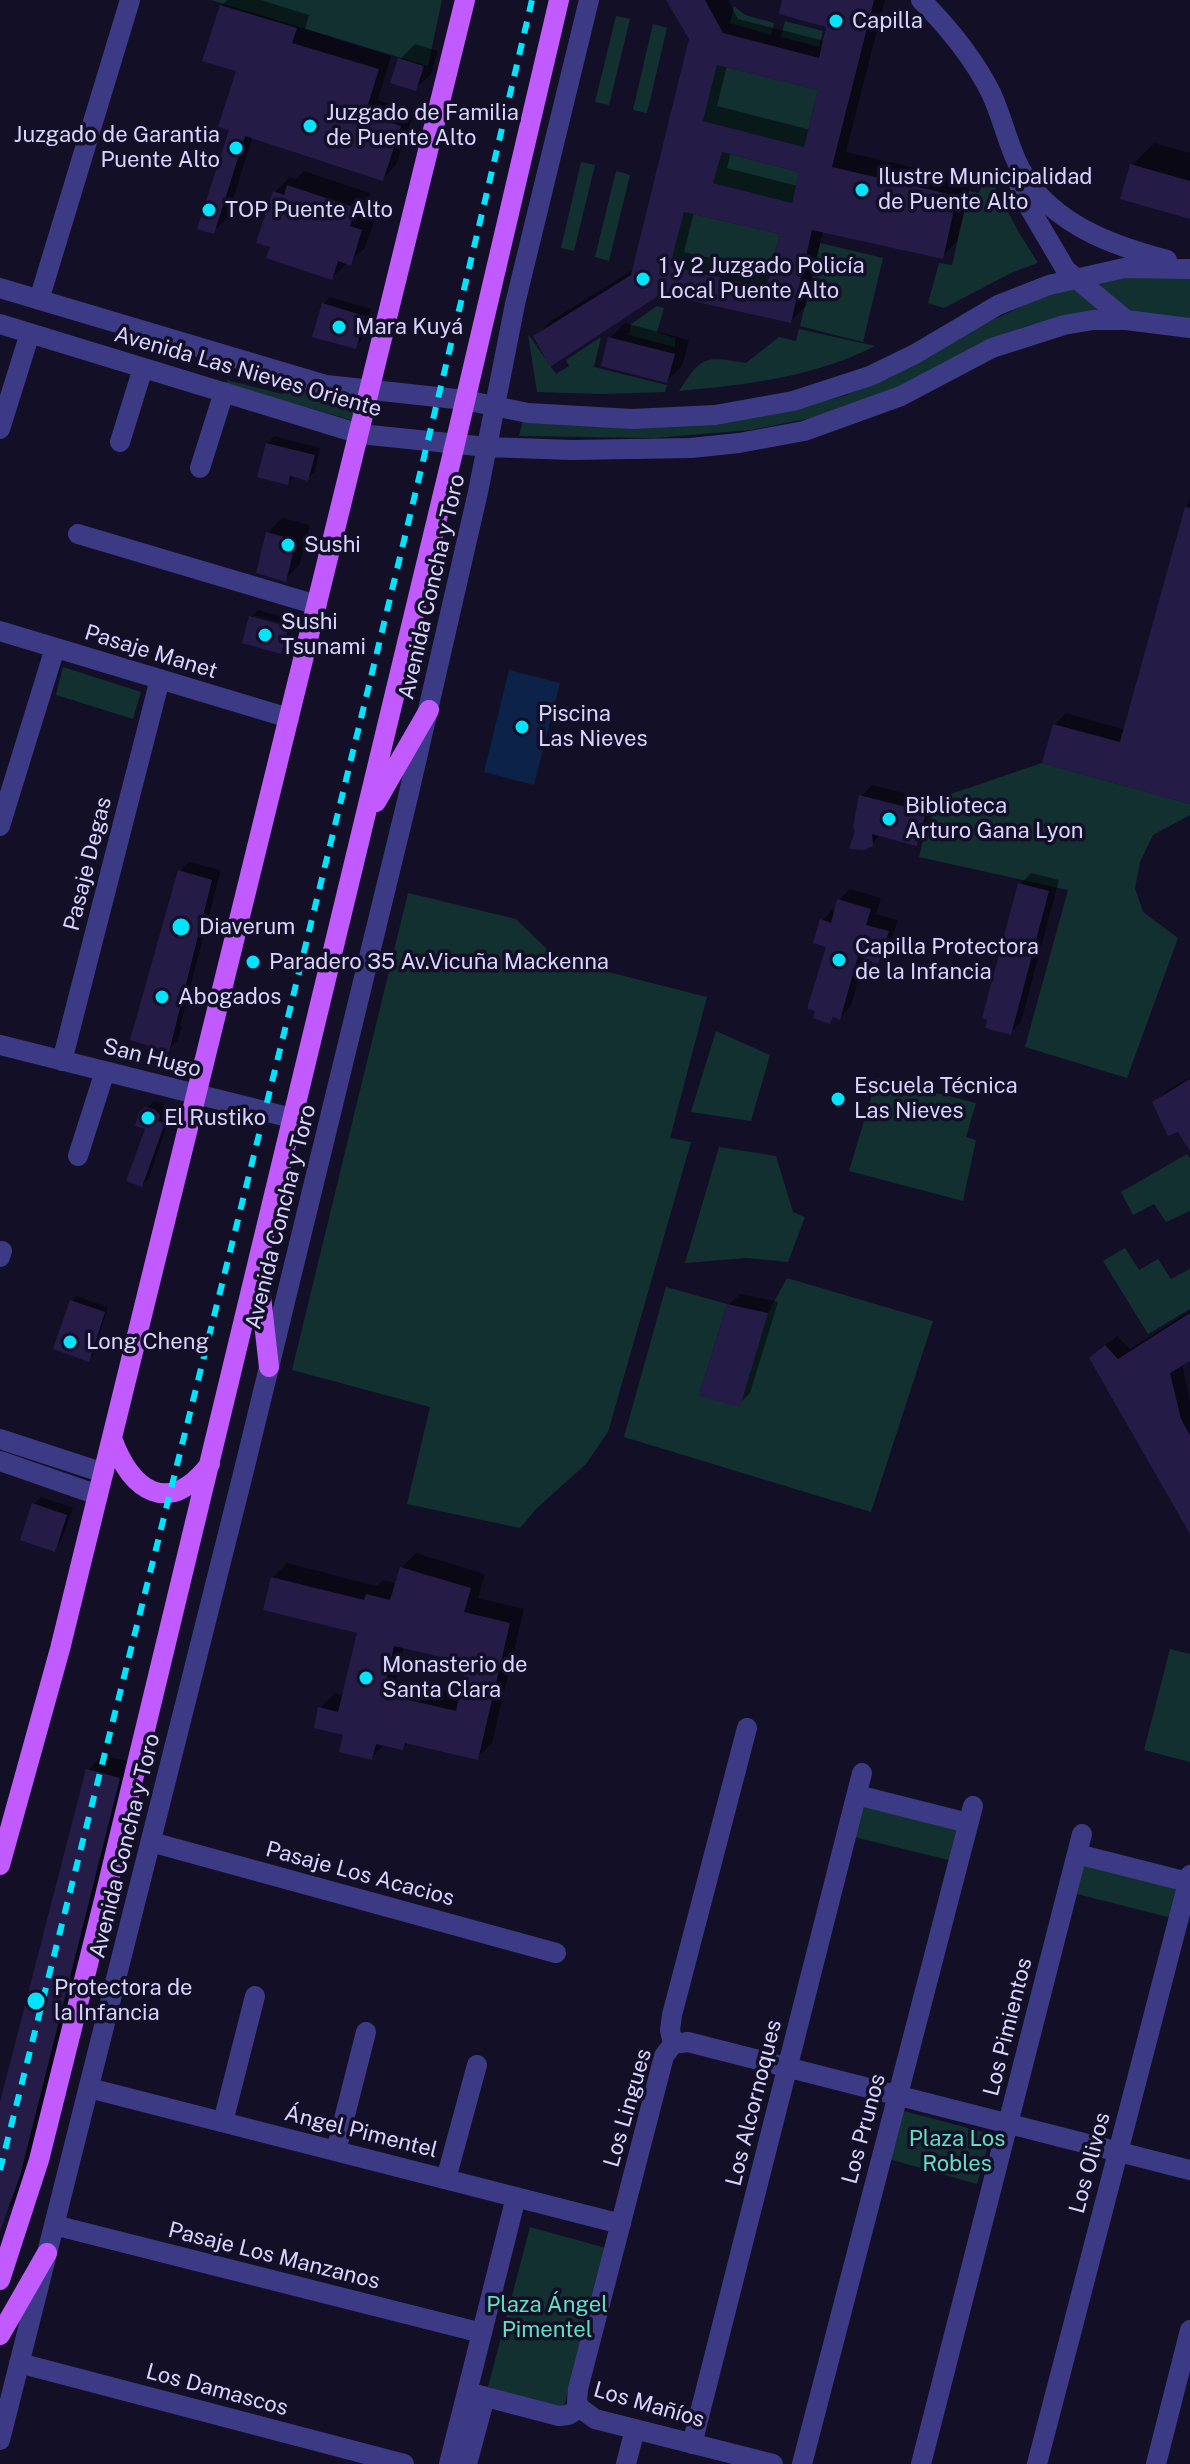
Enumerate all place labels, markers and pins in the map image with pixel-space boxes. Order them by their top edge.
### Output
place label: Capilla [852,8,923,34]
marker: Capilla [827,12,845,30]
place label: Juzgado de Familia de Puente Alto [326,100,519,152]
marker: Juzgado de Familia de Puente Alto [301,117,319,135]
place label: Juzgado de Garantia Puente Alto [14,122,220,174]
marker: Juzgado de Garantia Puente Alto [227,139,245,157]
place label: Ilustre Municipalidad de Puente Alto [878,164,1092,216]
marker: Ilustre Municipalidad de Puente Alto [853,181,871,199]
place label: TOP Puente Alto [225,197,393,223]
marker: TOP Puente Alto [200,201,218,219]
place label: 1 y 2 Juzgado Policía Local Puente Alto [659,253,865,304]
marker: 1 y 2 Juzgado Policía Local Puente Alto [634,270,652,288]
place label: Mara Kuyá [355,314,463,340]
marker: Mara Kuyá [330,318,348,336]
place label: Sushi [304,532,361,558]
marker: Sushi [279,536,297,554]
place label: Sushi Tsunami [281,609,366,660]
marker: Sushi Tsunami [256,626,274,644]
place label: Piscina Las Nieves [538,701,648,752]
marker: Piscina Las Nieves [513,718,531,736]
place label: Biblioteca Arturo Gana Lyon [905,793,1083,844]
marker: Biblioteca Arturo Gana Lyon [880,810,898,828]
place label: Diaverum [199,914,295,940]
marker: Diaverum [170,916,192,938]
place label: Capilla Protectora de la Infancia [855,934,1039,986]
place label: Paradero 35 Av.Vicuña Mackenna [269,949,609,975]
marker: Capilla Protectora de la Infancia [830,951,848,969]
marker: Paradero 35 Av.Vicuña Mackenna [244,953,262,971]
place label: Abogados [178,984,281,1010]
marker: Abogados [153,988,171,1006]
place label: Escuela Técnica Las Nieves [854,1073,1018,1124]
marker: Escuela Técnica Las Nieves [829,1090,847,1108]
place label: El Rustiko [164,1105,266,1131]
marker: El Rustiko [139,1109,157,1127]
place label: Long Cheng [86,1329,209,1355]
marker: Long Cheng [61,1333,79,1351]
place label: Monasterio de Santa Clara [382,1652,528,1704]
marker: Monasterio de Santa Clara [357,1669,375,1687]
place label: Protectora de la Infancia [54,1975,193,2026]
marker: Protectora de la Infancia [25,1990,47,2012]

